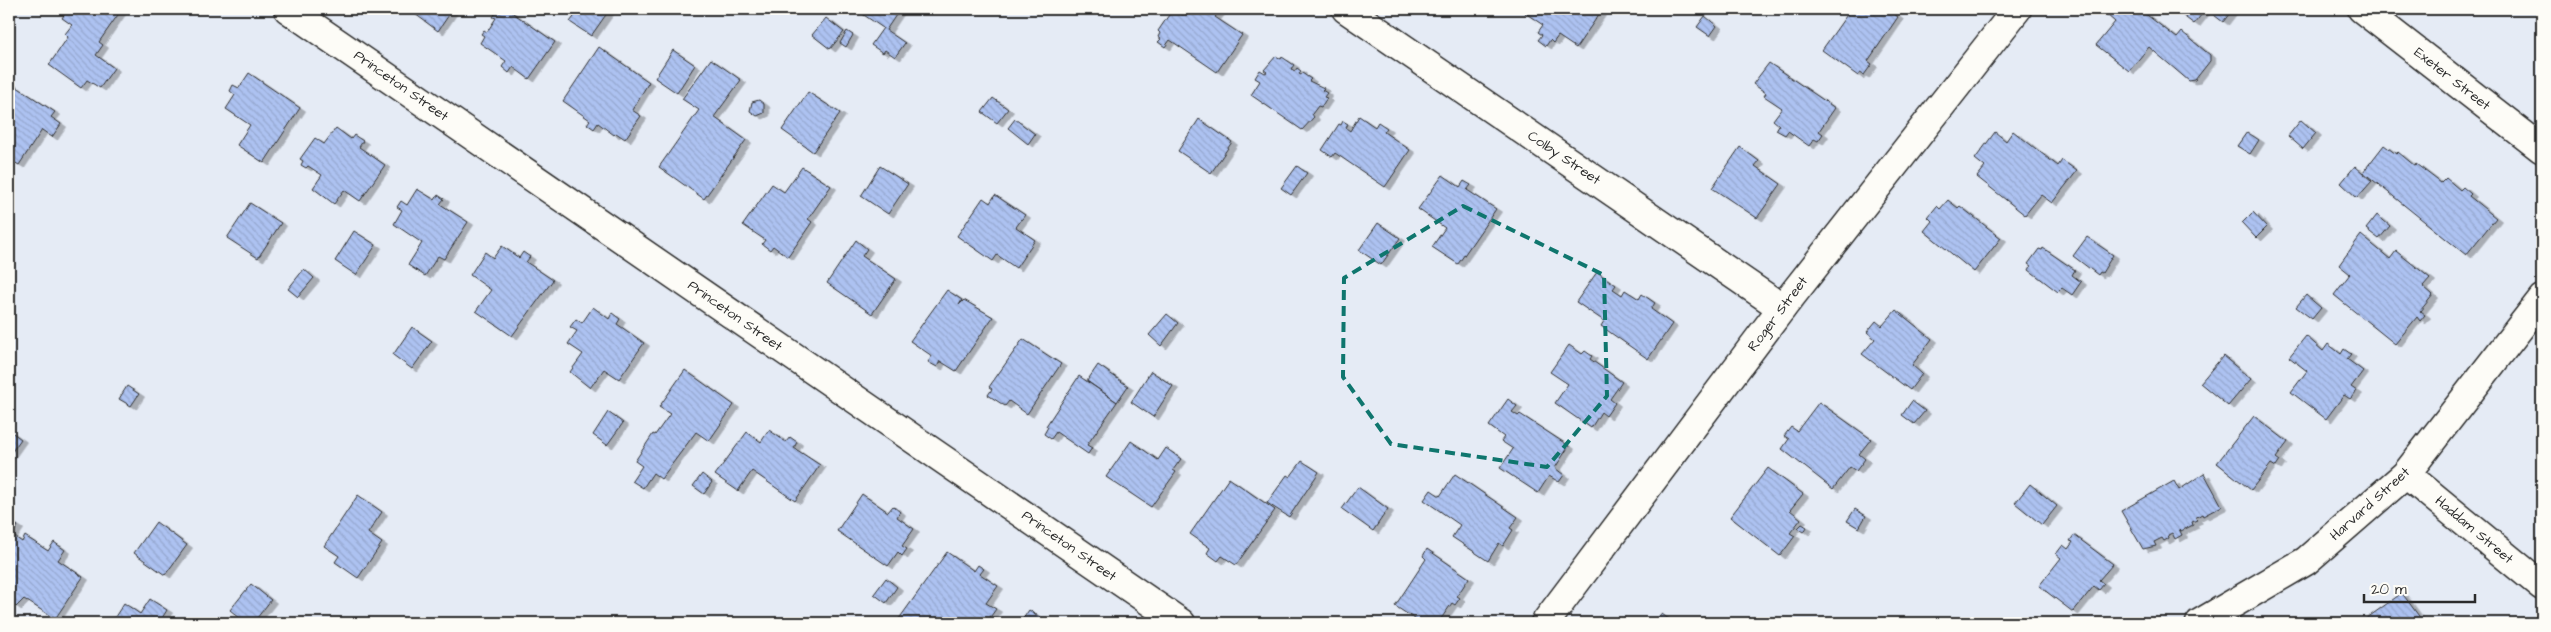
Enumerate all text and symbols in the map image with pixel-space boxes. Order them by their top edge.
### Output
street label: Exeter Street [2410,43,2495,115]
street label: Princeton Street [350,46,453,126]
street label: Colby Street [1523,126,1605,190]
street label: Roger Street [1743,272,1813,356]
street label: Princeton Street [684,276,787,356]
street label: Harvard Street [2326,462,2415,545]
street label: Haddam Street [2431,491,2518,569]
street label: Princeton Street [1018,506,1121,586]
scale bar [2364,572,2475,604]
text: 20 m [2371,579,2407,600]

